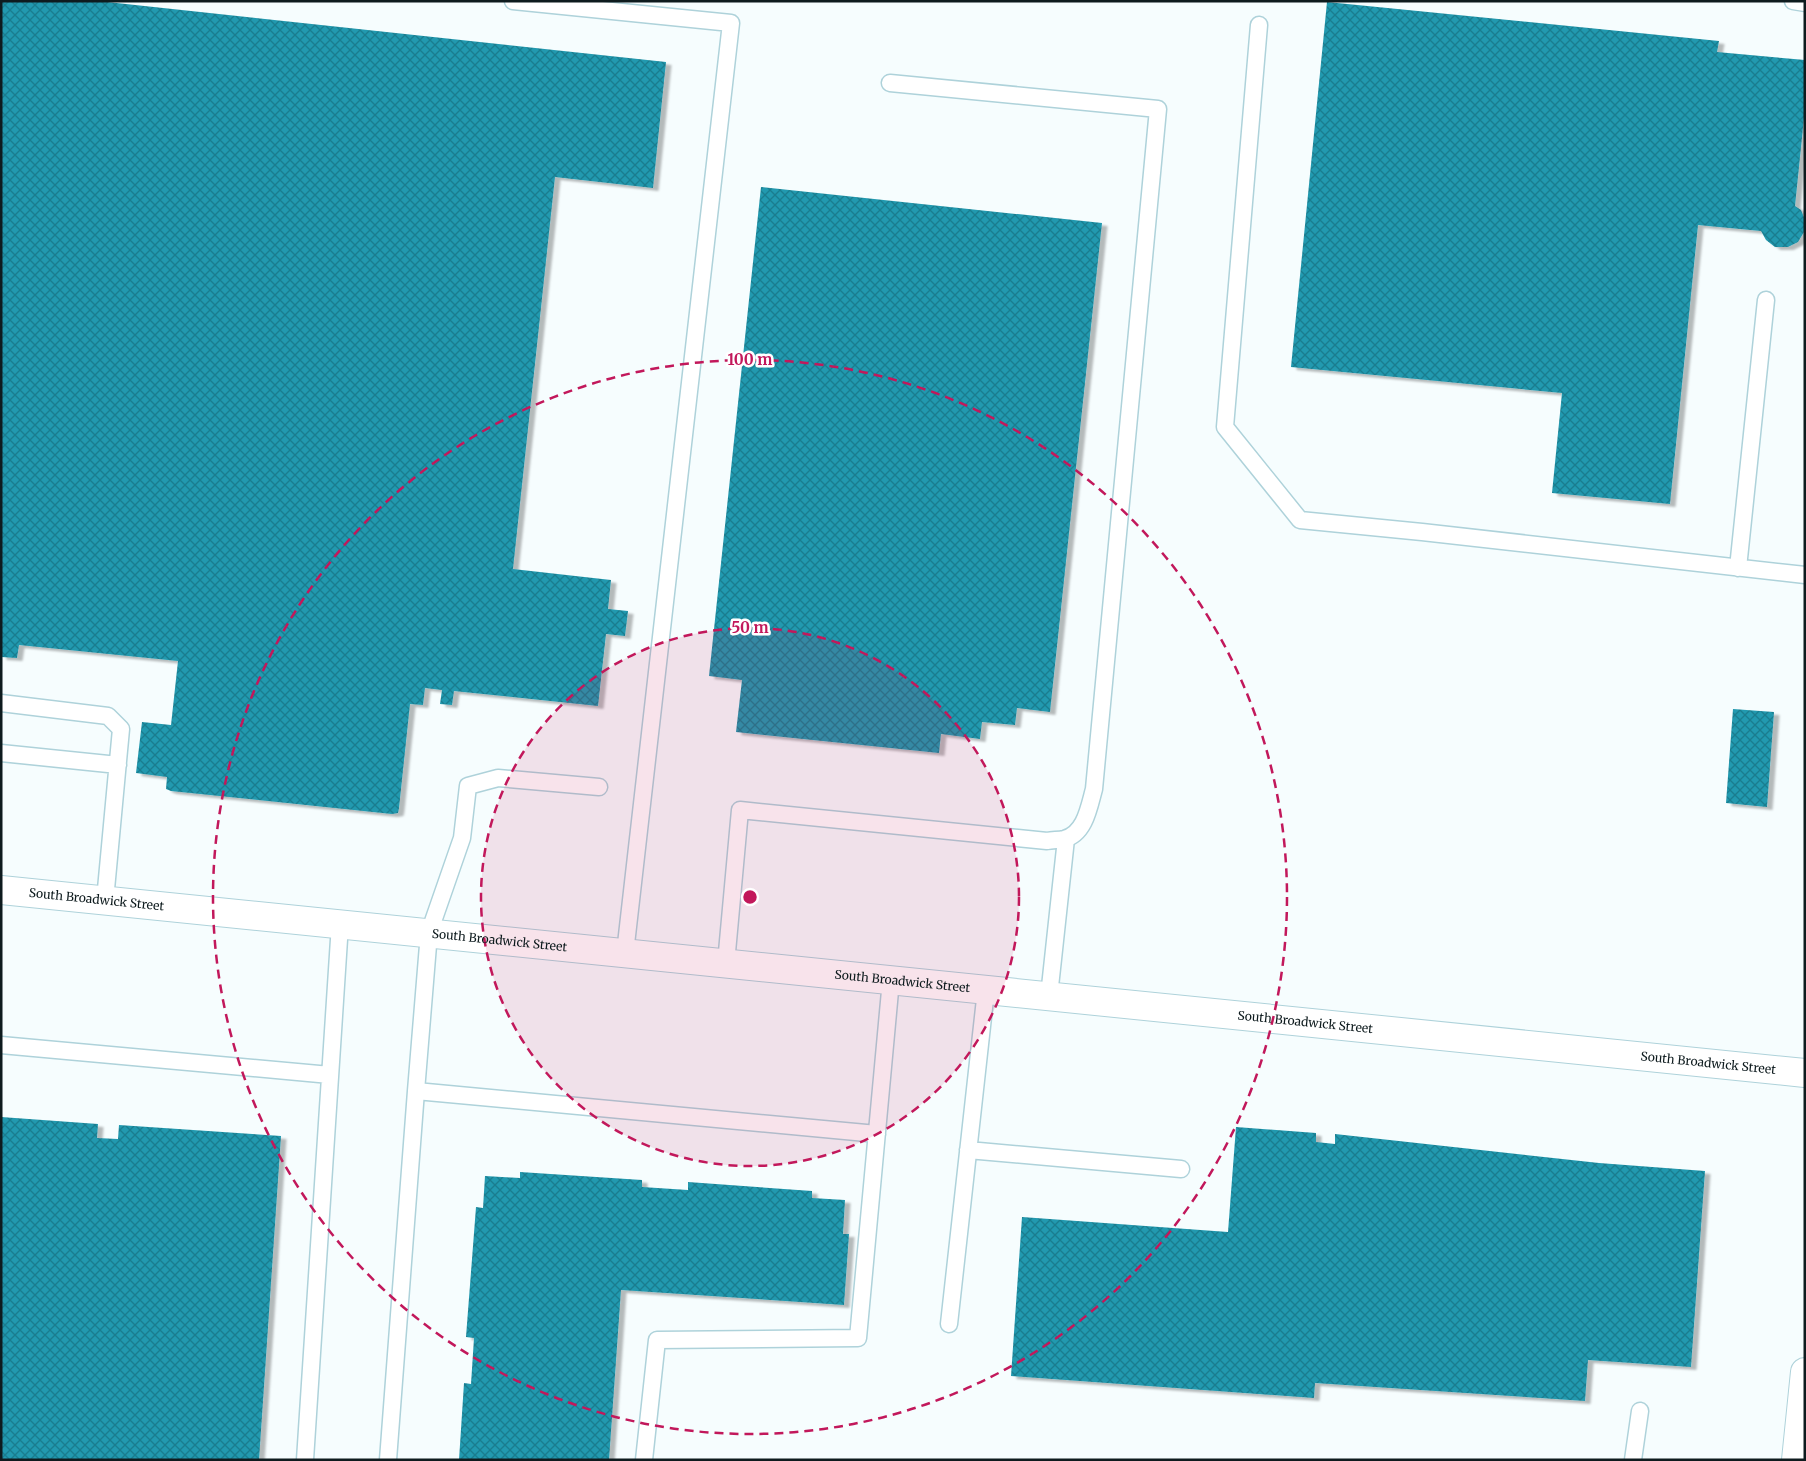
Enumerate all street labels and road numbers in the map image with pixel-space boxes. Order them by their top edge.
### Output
street label: South Broadwick Street [28,885,165,914]
street label: South Broadwick Street [431,926,568,954]
street label: South Broadwick Street [834,967,971,995]
street label: South Broadwick Street [1237,1007,1374,1036]
street label: South Broadwick Street [1640,1048,1777,1077]

